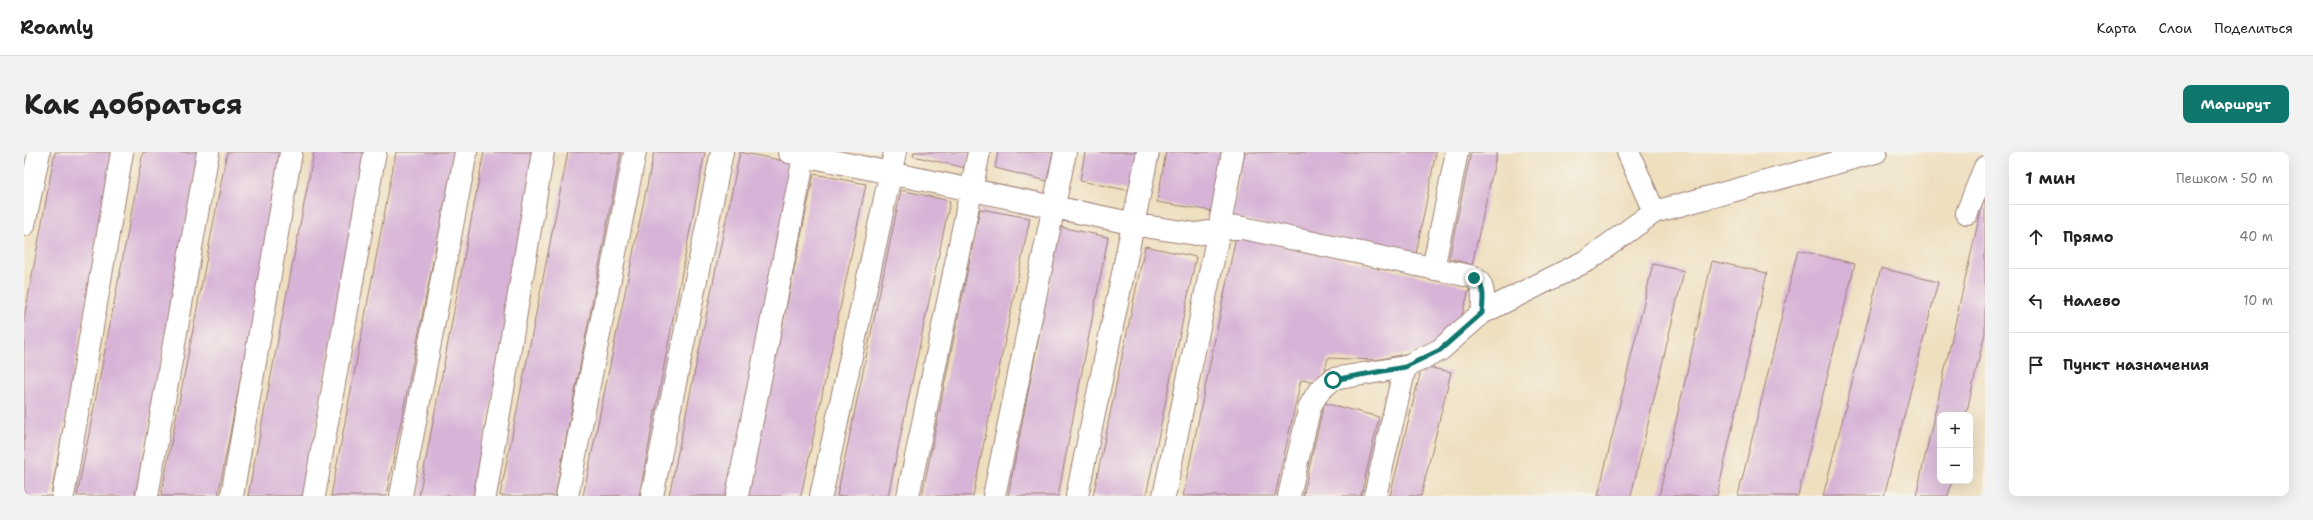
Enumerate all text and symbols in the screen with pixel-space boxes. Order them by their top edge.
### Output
text: Roamly [20,15,94,40]
text: Карта [2096,19,2137,37]
text: Слои [2159,19,2192,37]
text: Поделиться [2214,19,2293,37]
text: Как добраться [24,85,243,123]
button: Маршрут [2183,85,2289,123]
text: 1 мин [2025,167,2075,189]
text: Пешком · 50 m [2176,170,2273,187]
icon: ahead [2025,226,2047,248]
text: Прямо [2063,227,2113,247]
text: 40 m [2239,228,2273,245]
route end [1465,269,1483,287]
icon: left [2025,290,2047,312]
text: Налево [2063,291,2121,311]
text: 10 m [2243,292,2273,309]
icon: arrive [2025,354,2047,376]
text: Пункт назначения [2063,355,2209,375]
route start [1324,371,1342,389]
map controls [1937,412,1973,484]
button: + [1937,412,1973,448]
button: − [1937,448,1973,484]

